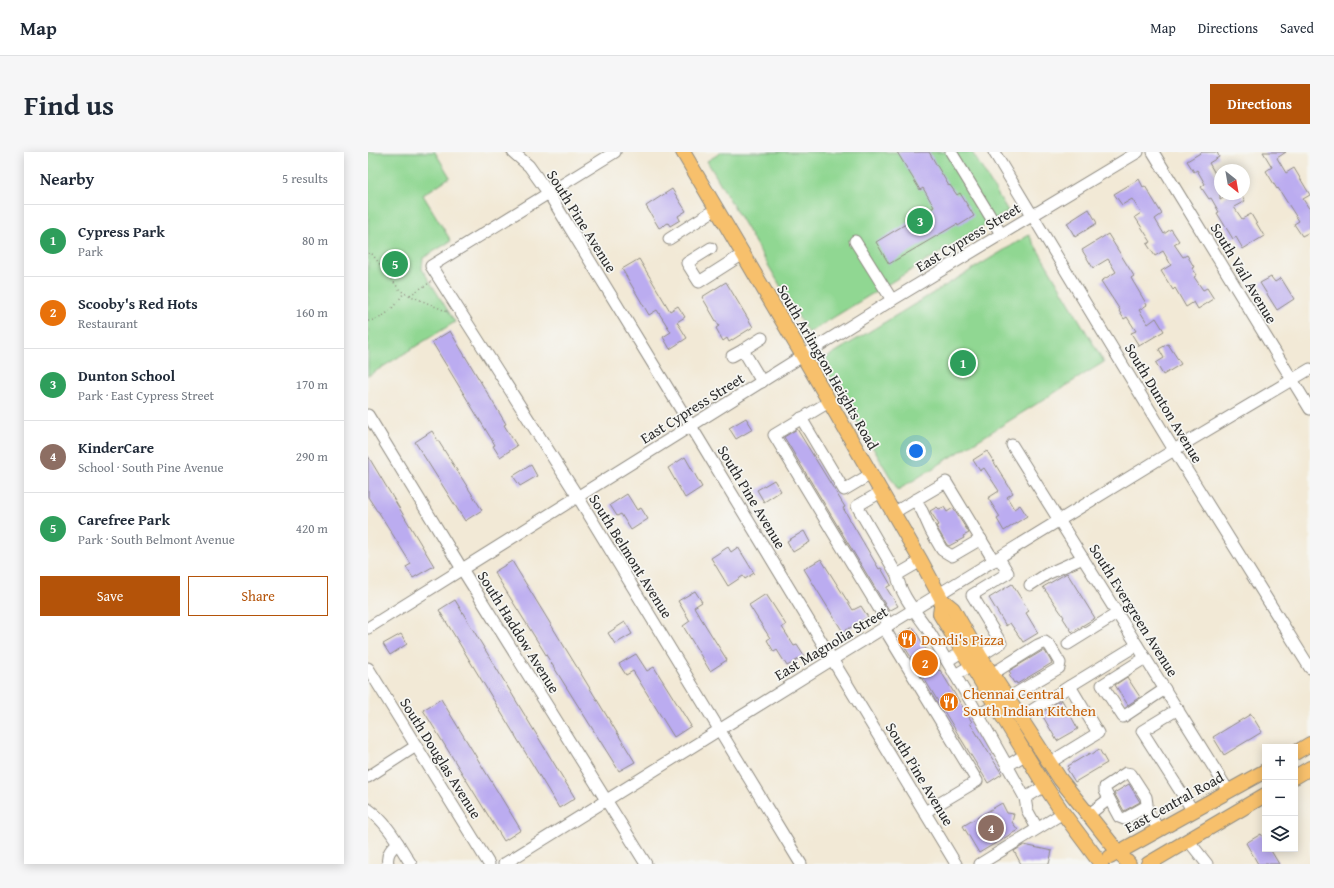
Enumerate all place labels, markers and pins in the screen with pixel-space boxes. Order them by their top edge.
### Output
pin: 3 [907,206,933,236]
pin: 5 [382,249,408,279]
pin: 1 [950,348,976,378]
restaurant icon: Dondi's Pizza [896,628,918,650]
place label: Dondi's Pizza [921,629,1004,650]
pin: 2 [912,648,938,678]
place label: Chennai Central South Indian Kitchen [963,683,1096,721]
restaurant icon: Chennai Central South Indian Kitchen [938,691,960,713]
pin: 4 [978,813,1004,843]

